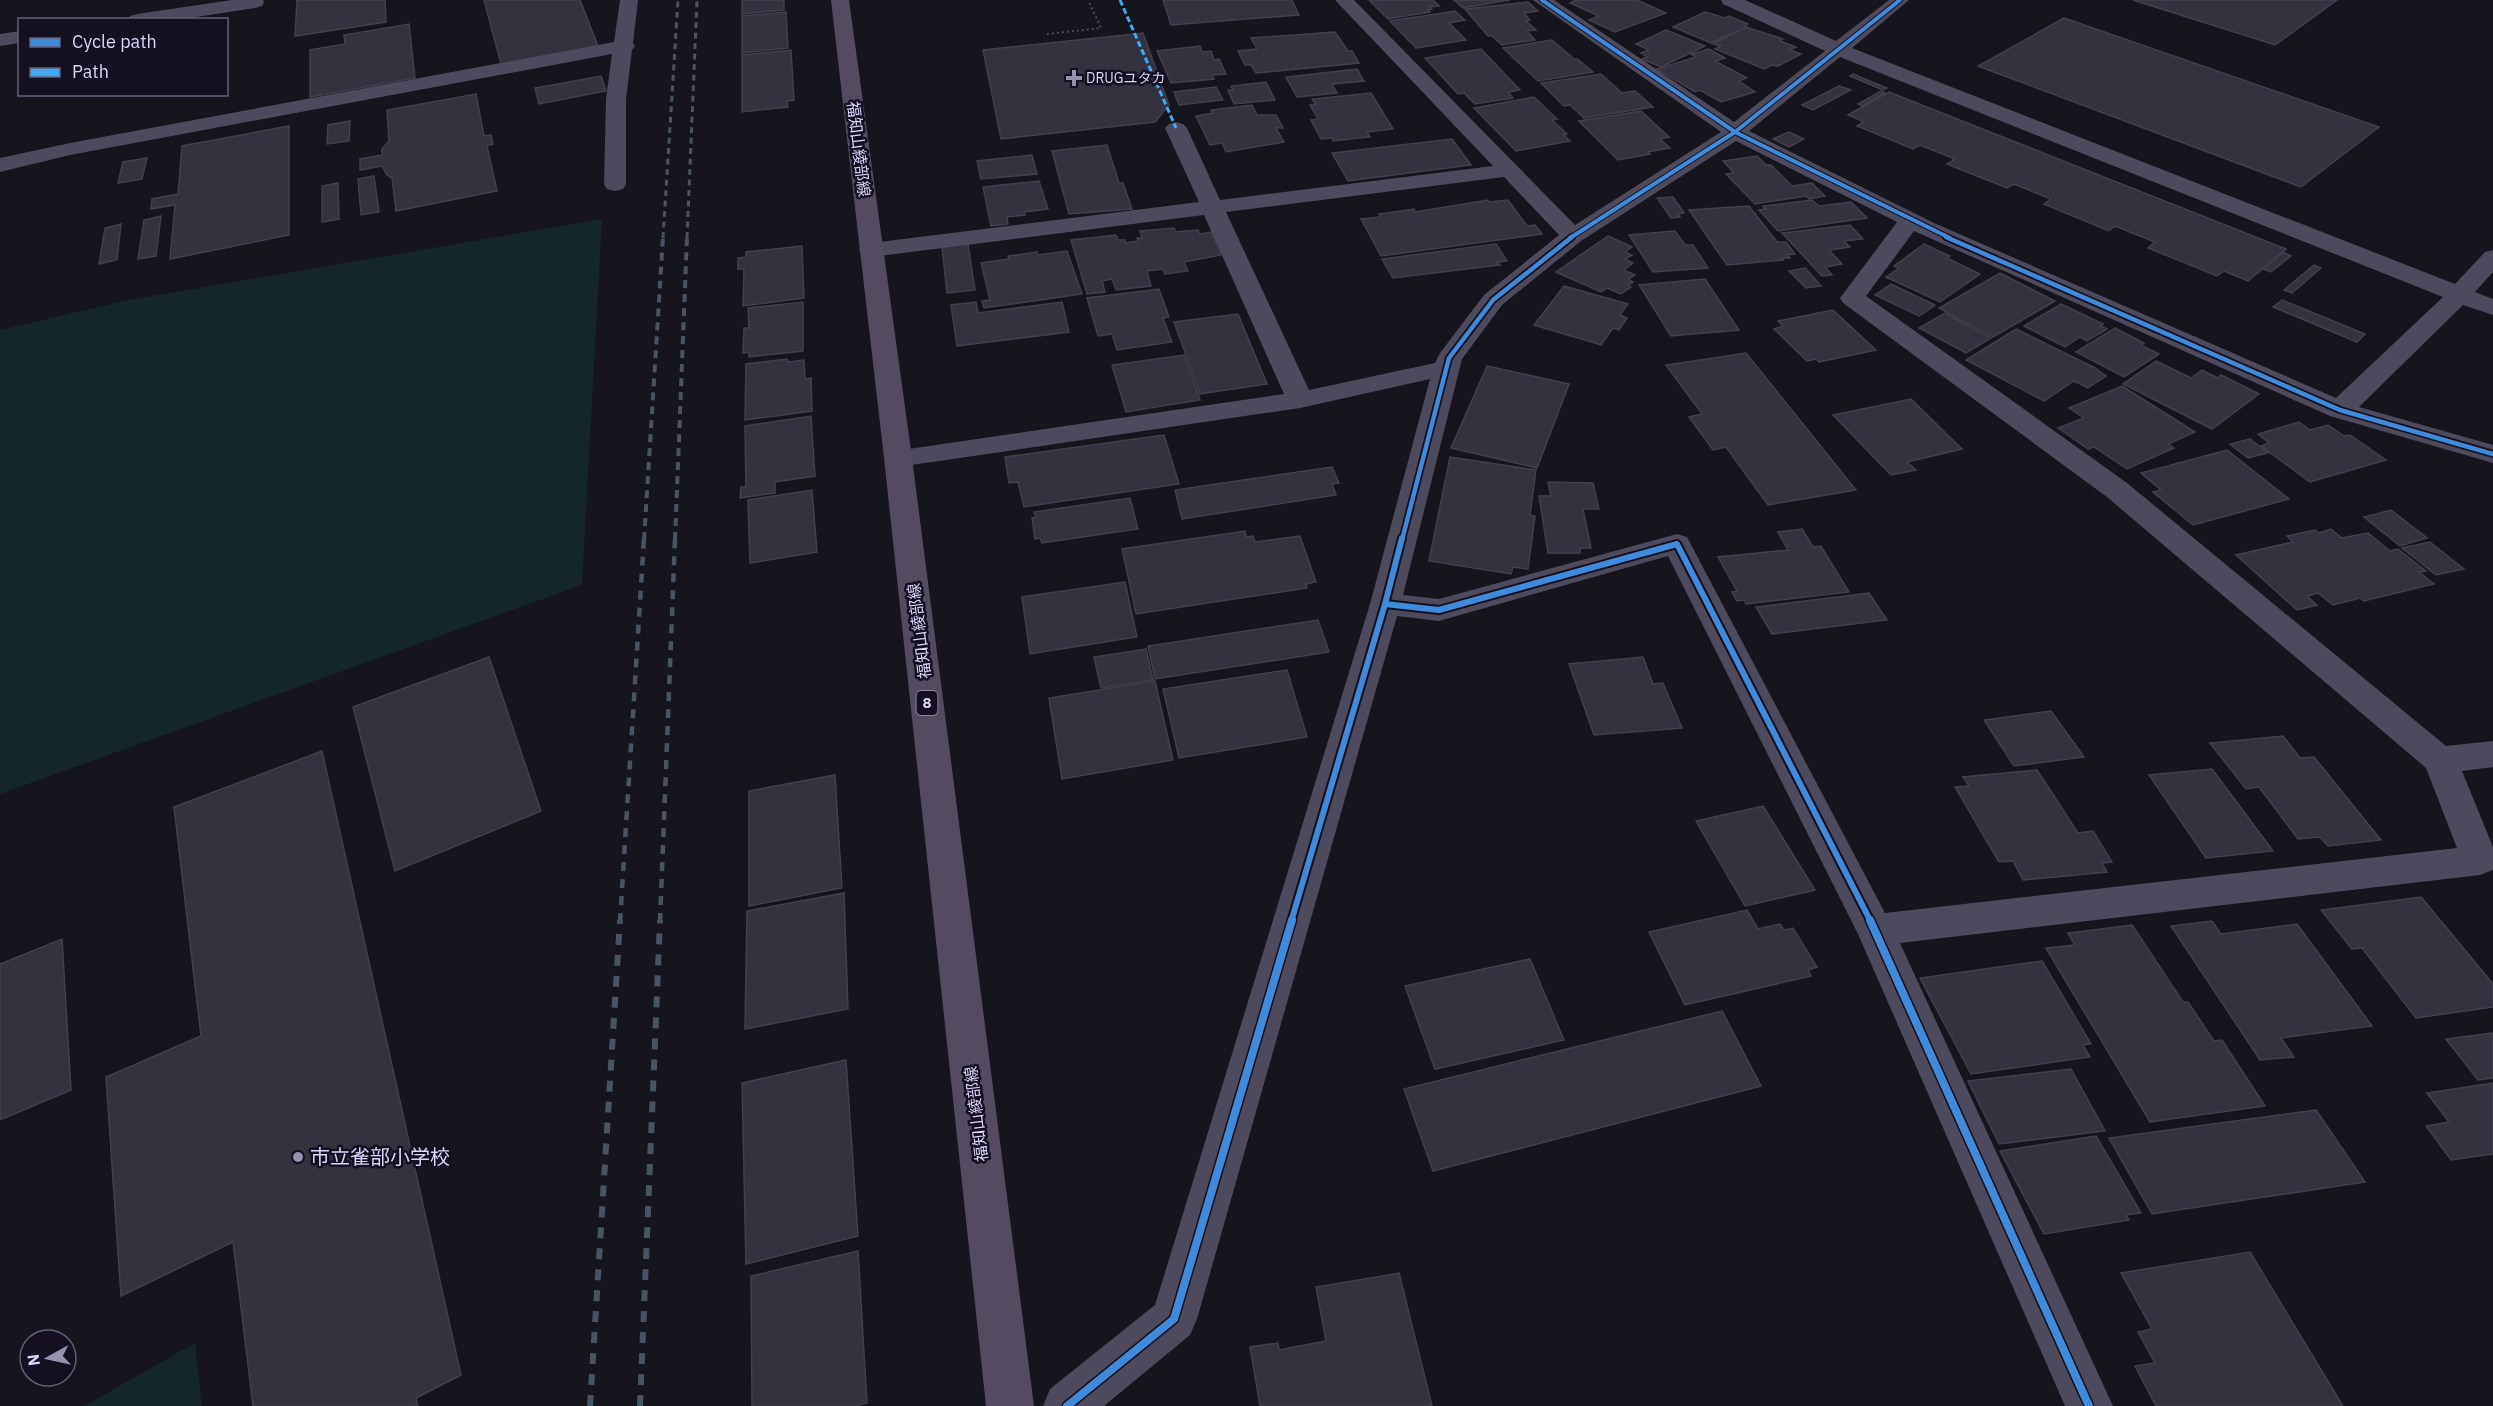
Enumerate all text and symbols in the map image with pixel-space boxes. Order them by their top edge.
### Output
legend [18,18,228,96]
text: Cycle path [72,30,157,53]
text: Path [72,60,109,83]
place label: DRUGユタカ [1086,69,1165,87]
marker: DRUGユタカ [1067,71,1081,85]
street label: 福知山綾部線 [843,100,875,198]
street label: 福知山綾部線 [903,582,935,680]
road number: 8 [916,691,938,715]
street label: 福知山綾部線 [960,1065,992,1163]
place label: 市立雀部小学校 [310,1143,450,1170]
marker: 市立雀部小学校 [291,1150,305,1164]
north arrow [18,1328,78,1388]
text: N [22,1353,44,1367]

